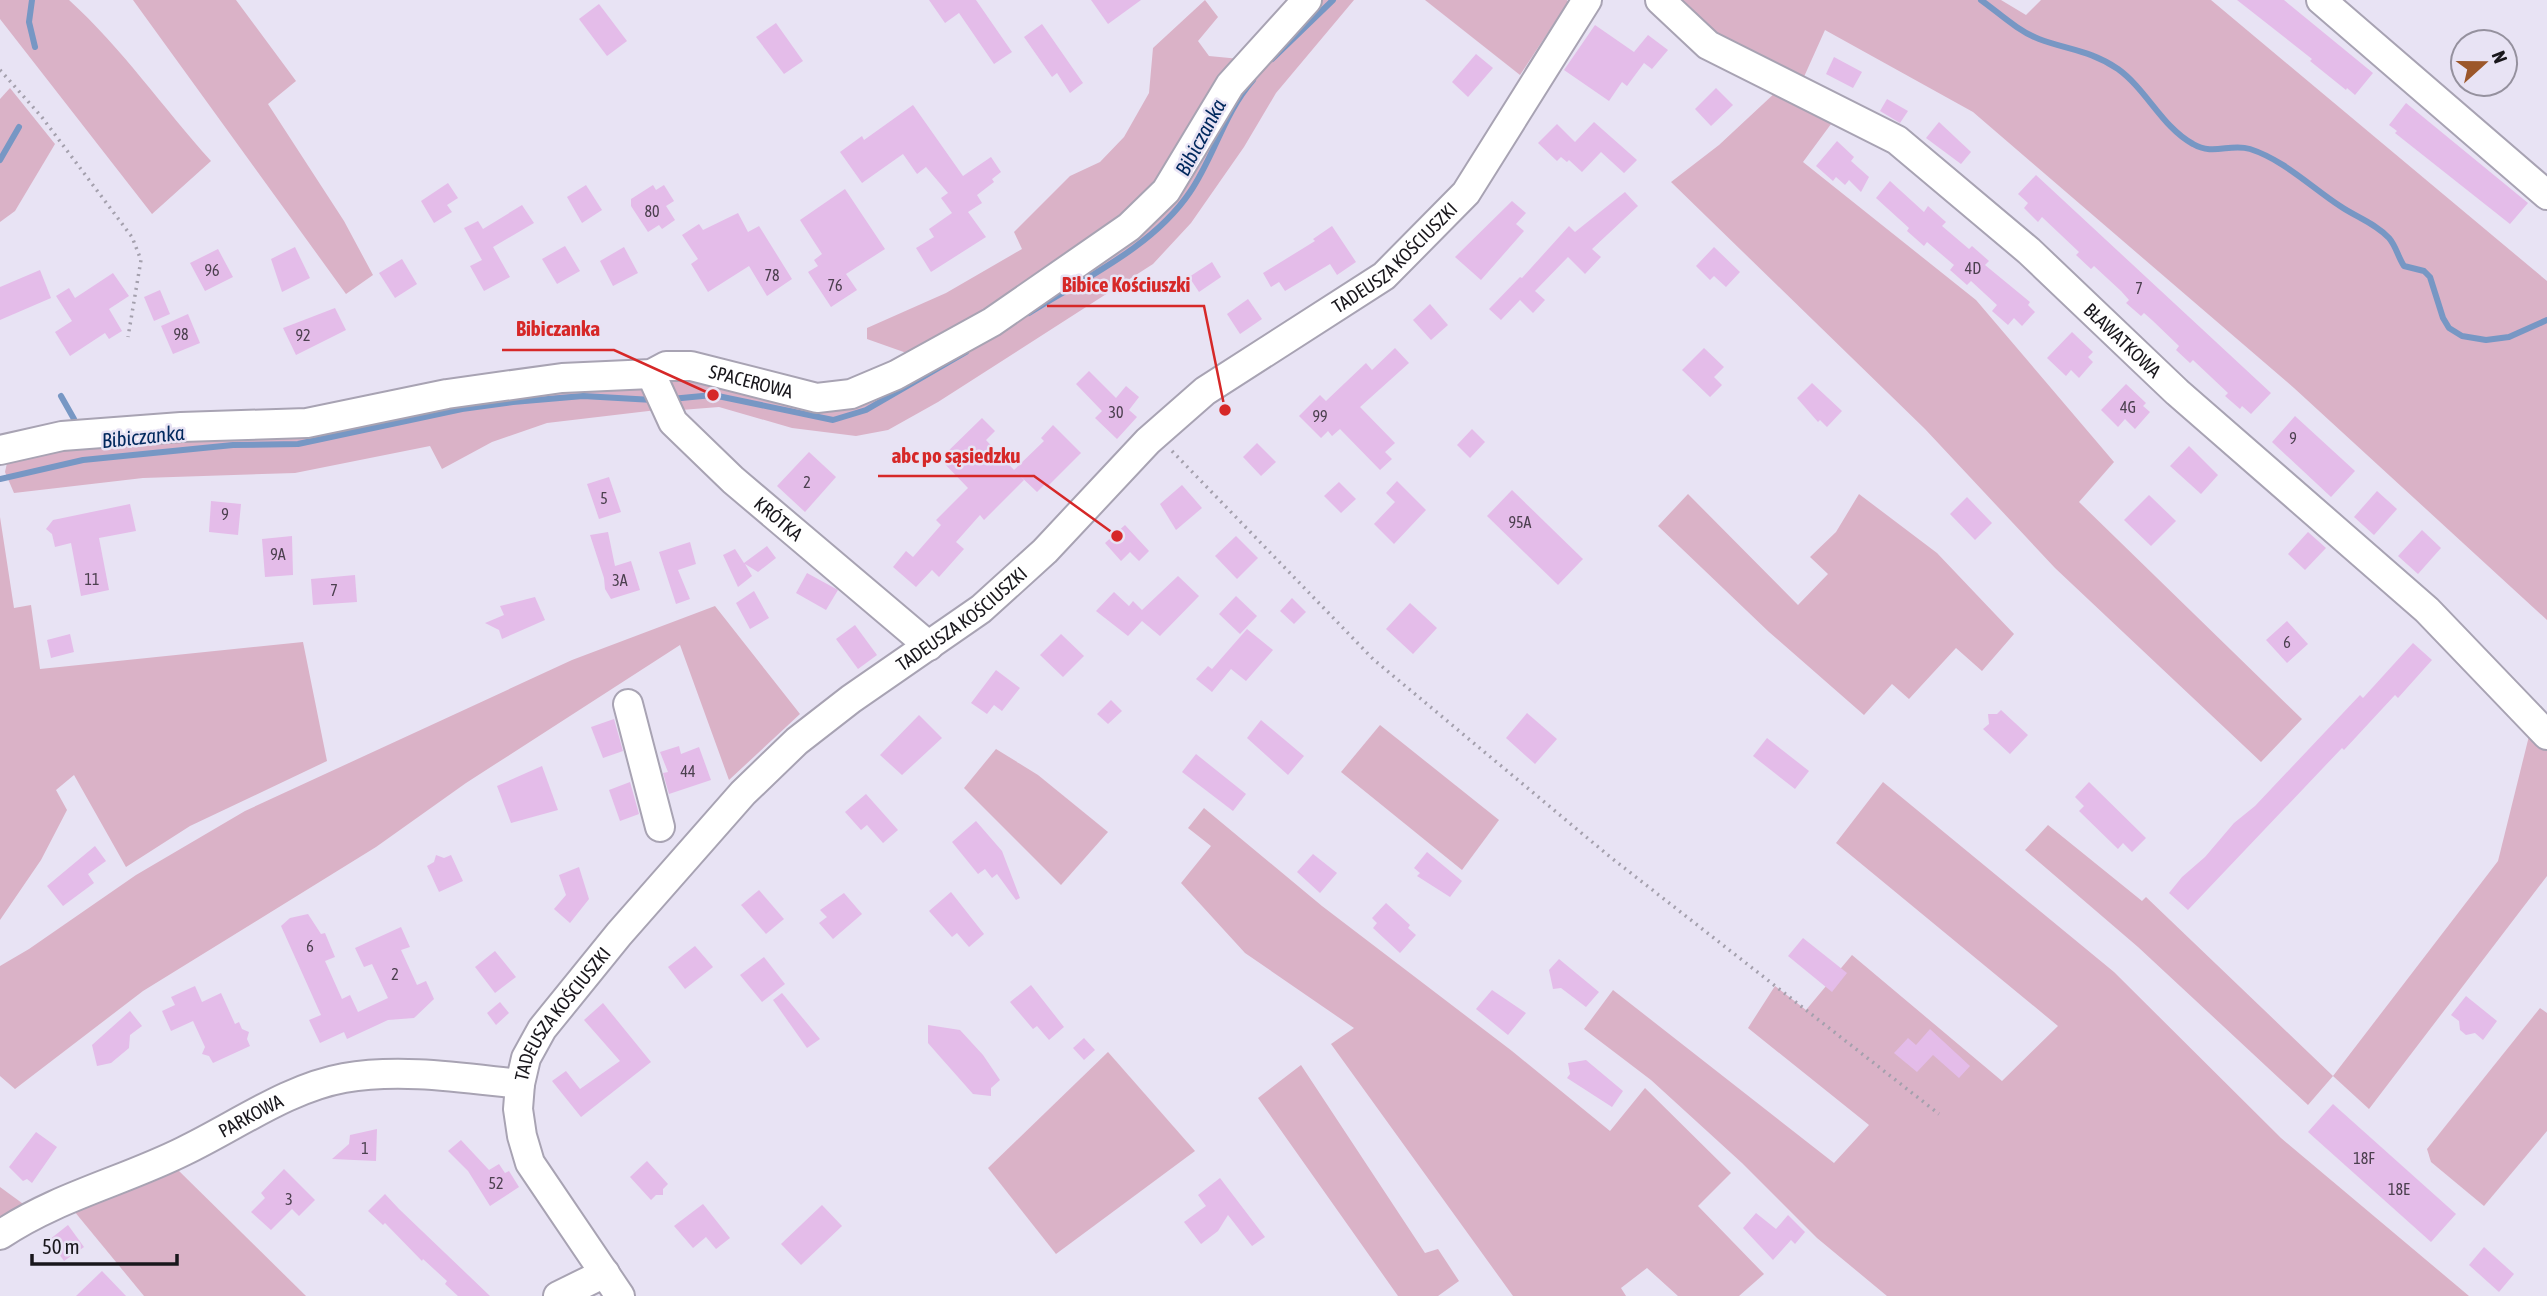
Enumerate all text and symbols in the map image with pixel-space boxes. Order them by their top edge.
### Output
north arrow [2449,28,2519,98]
text: N [2488,48,2512,66]
water label: Bibiczanka [1170,94,1230,179]
street label: TADEUSZA KOŚCIUSZKI [1328,198,1462,317]
house number: 80 [644,202,660,220]
house number: 4D [1965,259,1981,277]
house number: 96 [204,261,220,279]
callout: Bibice Kościuszki [1047,264,1204,306]
house number: 78 [764,266,780,284]
text: Bibice Kościuszki [1062,272,1190,296]
house number: 76 [827,276,843,294]
house number: 7 [2135,279,2143,297]
street label: BŁAWATKOWA [2079,298,2166,382]
callout: Bibiczanka [502,308,614,350]
text: Bibiczanka [516,316,600,340]
house number: 98 [173,325,189,343]
house number: 92 [295,326,311,344]
street label: SPACEROWA [707,360,796,403]
house number: 4G [2120,398,2136,416]
house number: 30 [1108,403,1124,421]
house number: 99 [1312,407,1328,425]
water label: Bibiczanka [100,420,186,452]
house number: 9 [2289,429,2297,447]
callout: abc po sąsiedzku [878,434,1034,476]
text: abc po sąsiedzku [892,443,1020,467]
house number: 2 [803,473,811,491]
house number: 5 [600,489,608,507]
street label: KRÓTKA [750,492,808,546]
house number: 9 [221,505,229,523]
house number: 95A [1509,513,1532,531]
house number: 9A [270,545,286,563]
street label: TADEUSZA KOŚCIUSZKI [892,562,1031,675]
house number: 11 [84,570,100,588]
house number: 3A [612,571,628,589]
house number: 7 [330,581,338,599]
house number: 6 [2283,633,2291,651]
house number: 44 [680,762,696,780]
house number: 6 [306,937,314,955]
street label: TADEUSZA KOŚCIUSZKI [510,943,615,1083]
house number: 2 [391,965,399,983]
street label: PARKOWA [215,1089,287,1142]
house number: 1 [361,1139,369,1157]
house number: 18F [2353,1149,2375,1167]
house number: 52 [488,1174,504,1192]
house number: 18E [2388,1180,2410,1198]
house number: 3 [285,1190,293,1208]
scale bar [32,1222,177,1266]
text: 50 m [42,1234,80,1258]

